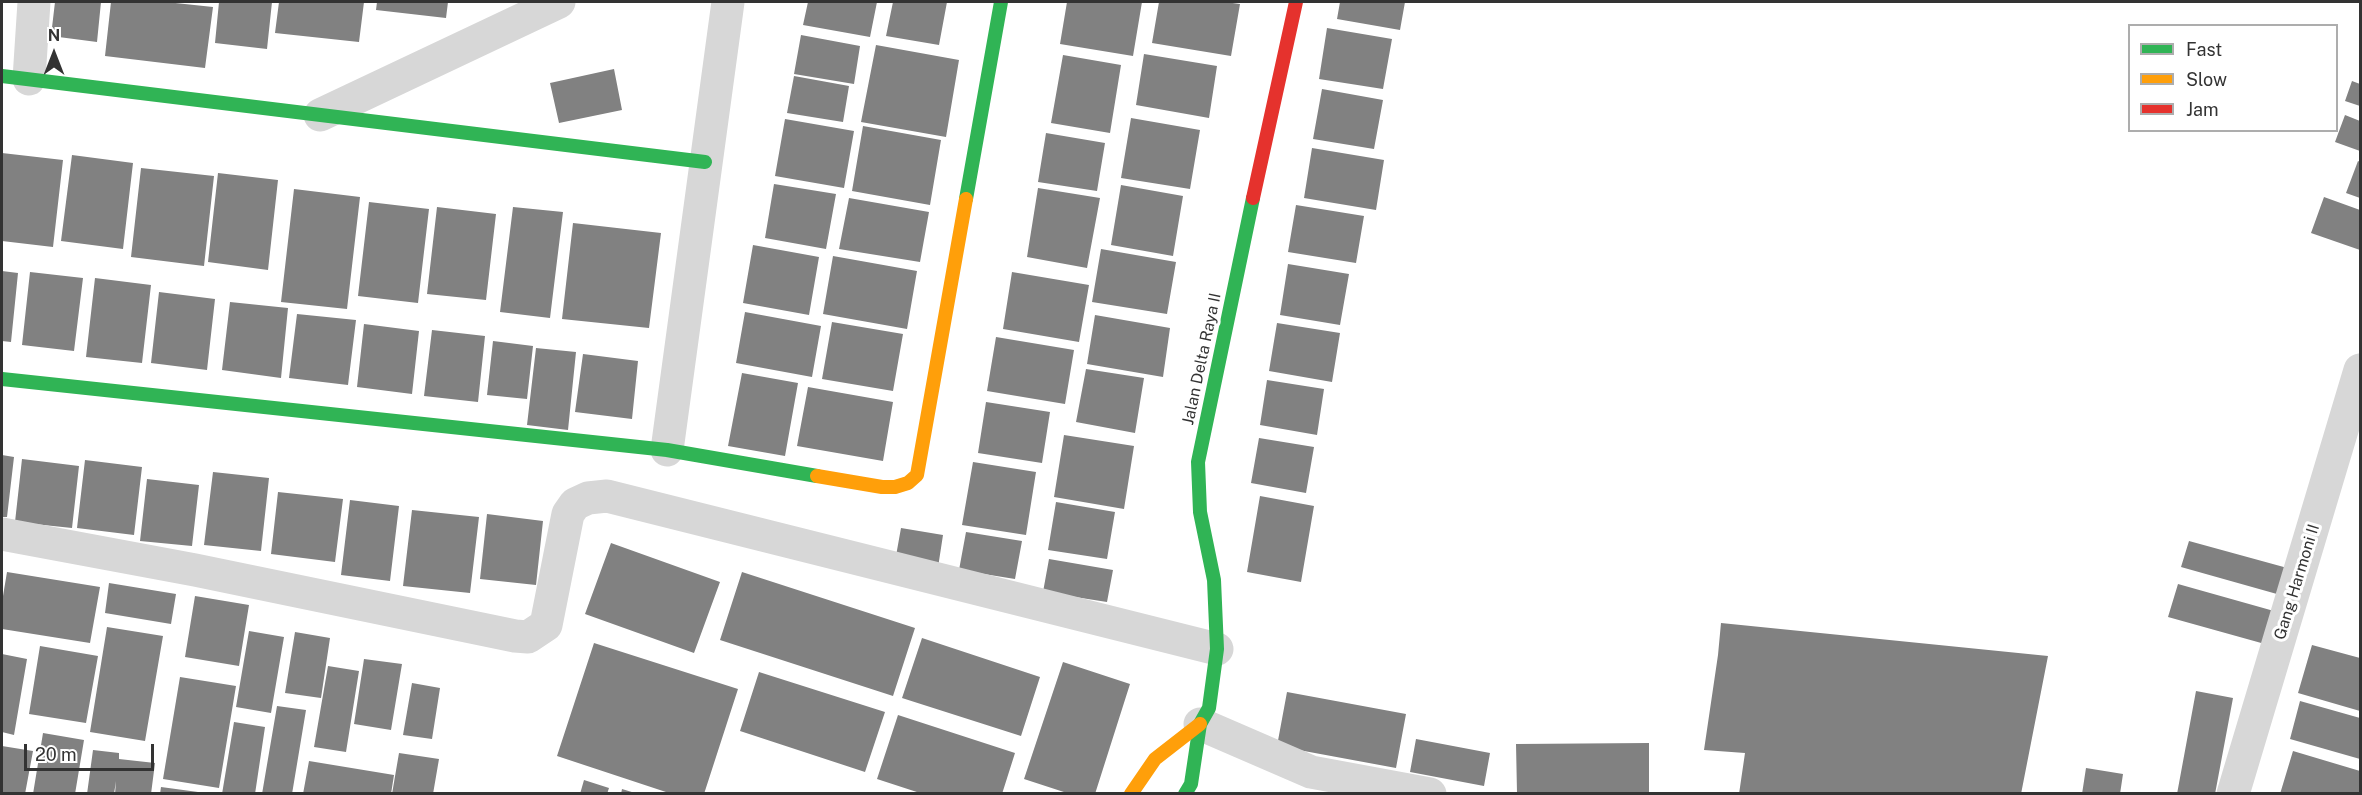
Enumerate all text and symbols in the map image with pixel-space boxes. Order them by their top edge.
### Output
north arrow [24,24,84,84]
legend [2128,24,2338,132]
text: N [48,26,60,45]
text: Fast [2186,39,2222,60]
text: Slow [2186,69,2227,90]
text: Jam [2186,99,2219,120]
street label: Jalan Delta Raya II [1179,291,1225,427]
street label: Gang Harmoni II [2270,522,2324,642]
scale bar [27,732,158,770]
text: 20 m [35,744,77,765]

